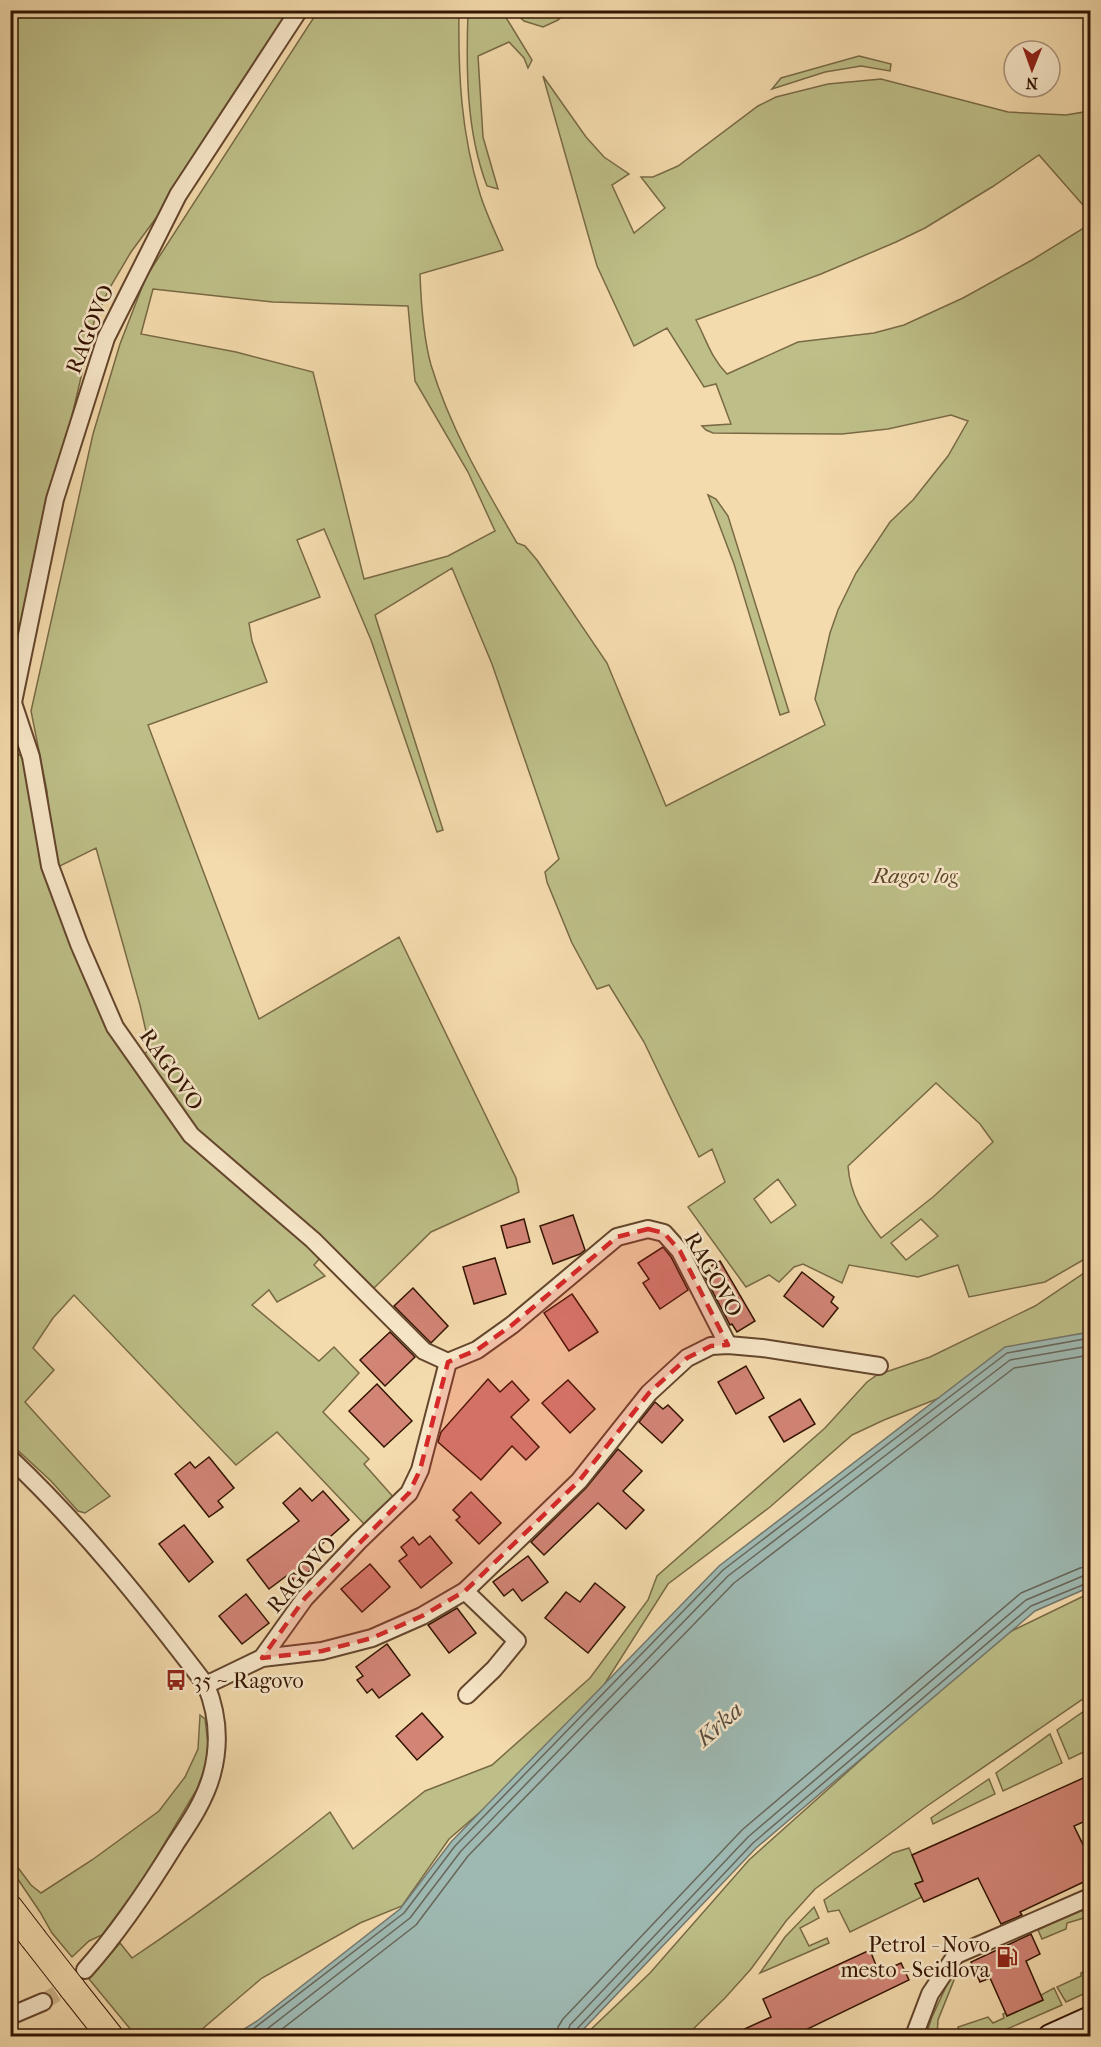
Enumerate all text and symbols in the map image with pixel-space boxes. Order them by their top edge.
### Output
north arrow [1002,39,1062,99]
text: N [1025,74,1038,93]
street label: RAGOVO [60,281,119,378]
park label: Ragov log [871,863,958,889]
street label: RAGOVO [134,1024,209,1115]
street label: RAGOVO [679,1228,748,1321]
street label: RAGOVO [261,1531,342,1618]
bus stop icon: 35 ~ Ragovo [164,1668,188,1692]
place label: 35 ~ Ragovo [193,1668,304,1694]
water label: Krka [688,1696,748,1753]
place label: Petrol - Novo mesto - Seidlova [840,1932,991,1983]
fuel station icon: Petrol - Novo mesto - Seidlova [995,1945,1019,1969]

